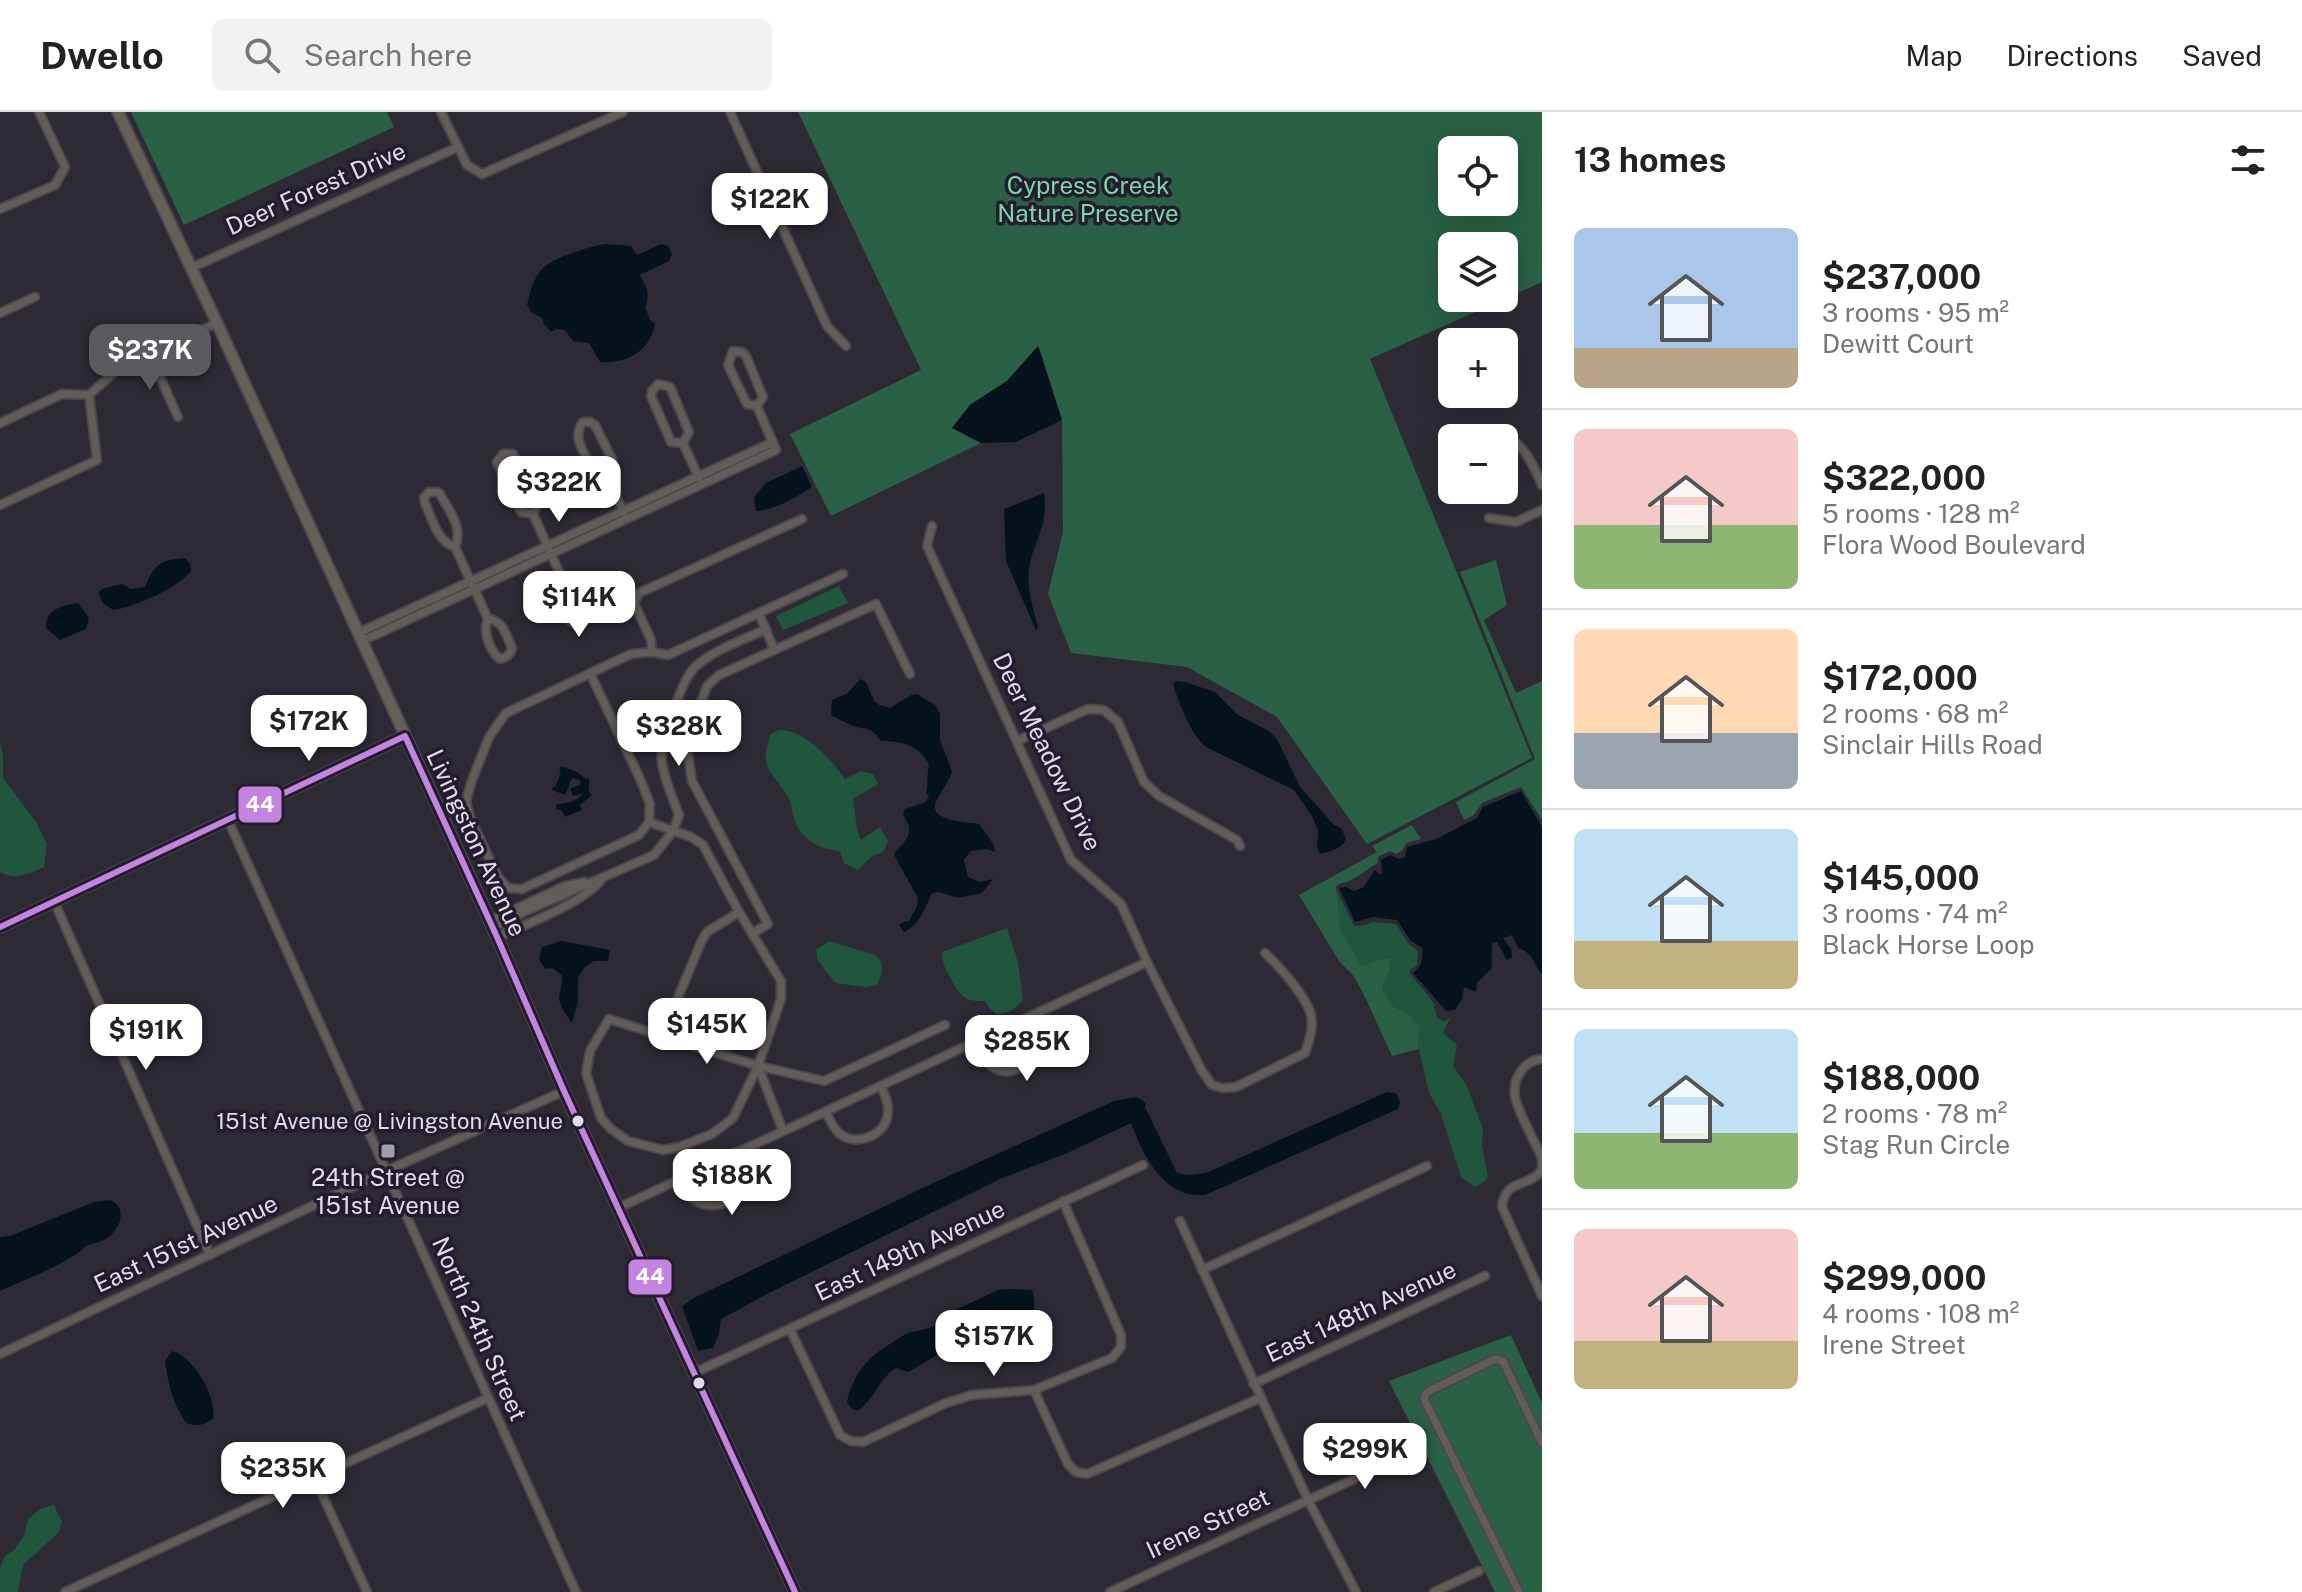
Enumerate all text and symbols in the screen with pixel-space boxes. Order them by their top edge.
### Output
search box [212,19,772,91]
text: Dwello [40,33,164,78]
icon: search [240,33,284,77]
text: Search here [304,37,472,73]
text: Map [1906,39,1962,72]
text: Directions [2006,39,2138,72]
text: Saved [2182,39,2262,72]
street label: Deer Forest Drive [221,136,410,240]
map controls [1438,136,1518,504]
button: locate [1438,136,1518,216]
icon: filters [2226,138,2270,182]
text: 13 homes [1574,140,1726,180]
park label: Cypress Creek Nature Preserve [997,171,1179,227]
pin: $122K [714,173,826,241]
text: $122K [730,183,810,214]
button: layers [1438,232,1518,312]
text: $237,000 [1822,257,1981,297]
icon: home [1638,260,1734,356]
text: 3 rooms · 95 m² [1822,297,2009,328]
pin: $237K [94,324,206,392]
button: + [1438,328,1518,408]
text: Dewitt Court [1822,328,1974,359]
text: $237K [107,334,193,365]
button: − [1438,424,1518,504]
pin: $322K [503,456,615,524]
text: $322,000 [1822,458,1986,498]
icon: home [1638,461,1734,557]
text: $322K [516,466,602,497]
text: 5 rooms · 128 m² [1822,498,2019,529]
text: Flora Wood Boulevard [1822,529,2086,560]
pin: $114K [523,571,635,639]
text: $114K [541,581,617,612]
street label: Deer Meadow Drive [988,648,1108,855]
text: $172,000 [1822,658,1978,698]
icon: home [1638,661,1734,757]
pin: $172K [253,695,365,763]
text: 2 rooms · 68 m² [1822,698,2008,729]
pin: $328K [623,700,735,768]
text: $172K [269,705,349,736]
text: $328K [635,710,723,741]
text: Sinclair Hills Road [1822,729,2043,760]
street label: Livingston Avenue [421,745,532,940]
line badge: 44 [237,785,283,824]
text: 44 [246,791,274,817]
text: $145,000 [1822,858,1979,898]
icon: home [1638,861,1734,957]
text: 3 rooms · 74 m² [1822,898,2008,929]
text: Black Horse Loop [1822,929,2034,960]
pin: $145K [651,998,763,1066]
pin: $191K [90,1004,202,1072]
text: $145K [666,1008,748,1039]
text: $191K [108,1014,184,1045]
pin: $285K [971,1015,1083,1083]
text: $285K [983,1025,1071,1056]
text: $188,000 [1822,1058,1980,1098]
icon: home [1638,1061,1734,1157]
text: 2 rooms · 78 m² [1822,1098,2007,1129]
place label: 151st Avenue @ Livingston Avenue [216,1108,563,1134]
marker: 151st Avenue @ Livingston Avenue [570,1113,586,1129]
text: Stag Run Circle [1822,1129,2010,1160]
marker: 24th Street @ 151st Avenue [379,1142,397,1160]
pin: $188K [676,1149,788,1217]
text: $188K [691,1159,773,1190]
place label: 24th Street @ 151st Avenue [311,1163,465,1219]
street label: East 151st Avenue [89,1188,282,1298]
street label: East 149th Avenue [810,1194,1009,1306]
street label: North 24th Street [427,1232,533,1425]
street label: East 148th Avenue [1261,1255,1460,1367]
line badge: 44 [627,1258,673,1296]
text: $299,000 [1822,1258,1986,1298]
icon: home [1638,1261,1734,1357]
text: 44 [636,1263,664,1289]
text: 4 rooms · 108 m² [1822,1298,2019,1329]
pin: $157K [938,1310,1050,1378]
text: $157K [953,1320,1035,1351]
text: Irene Street [1822,1329,1966,1360]
unlabelled marker [691,1375,707,1391]
pin: $299K [1309,1423,1421,1491]
text: $299K [1321,1433,1409,1464]
pin: $235K [227,1442,339,1510]
text: $235K [239,1452,327,1483]
street label: Irene Street [1141,1482,1274,1564]

